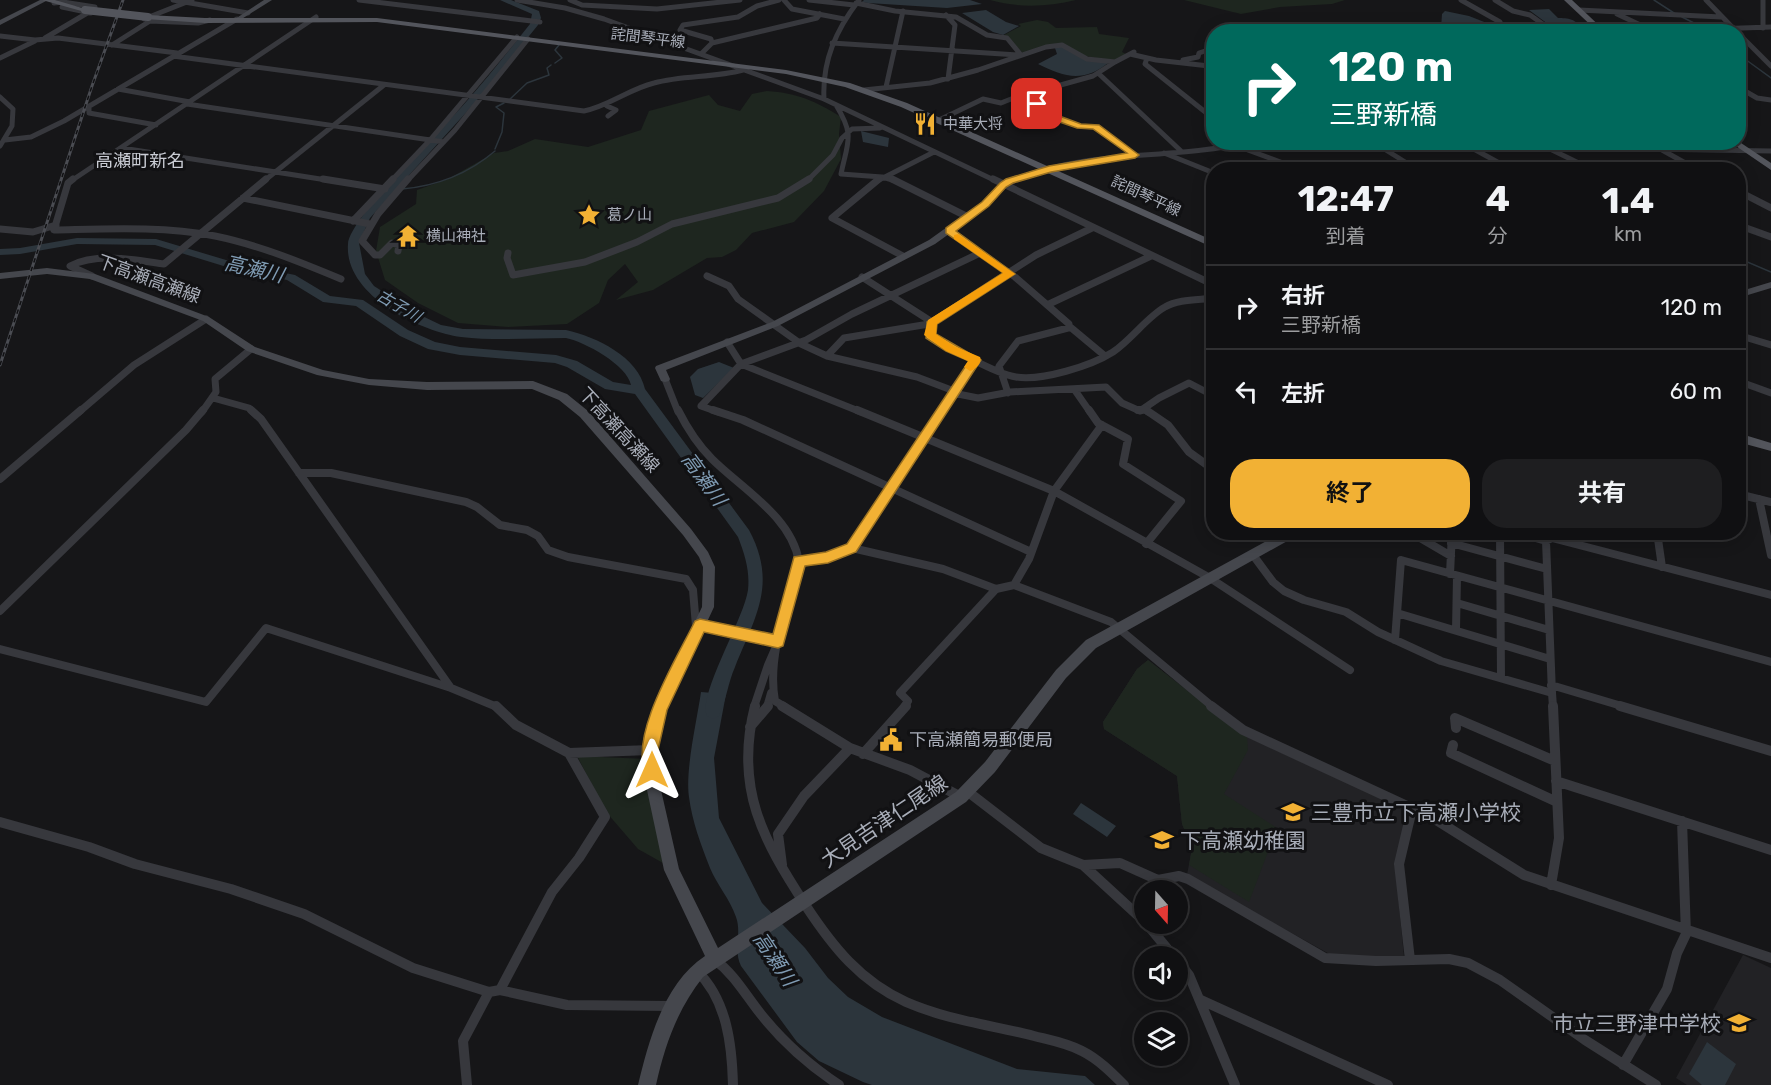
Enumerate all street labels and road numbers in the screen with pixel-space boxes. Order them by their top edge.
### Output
street label: 詫間琴平線 [610,24,686,52]
street label: 詫間琴平線 [1108,172,1184,220]
street label: 下高瀬高瀬線 [94,250,204,308]
street label: 下高瀬高瀬線 [574,383,664,477]
street label: 大見吉津仁尾線 [816,770,952,872]

